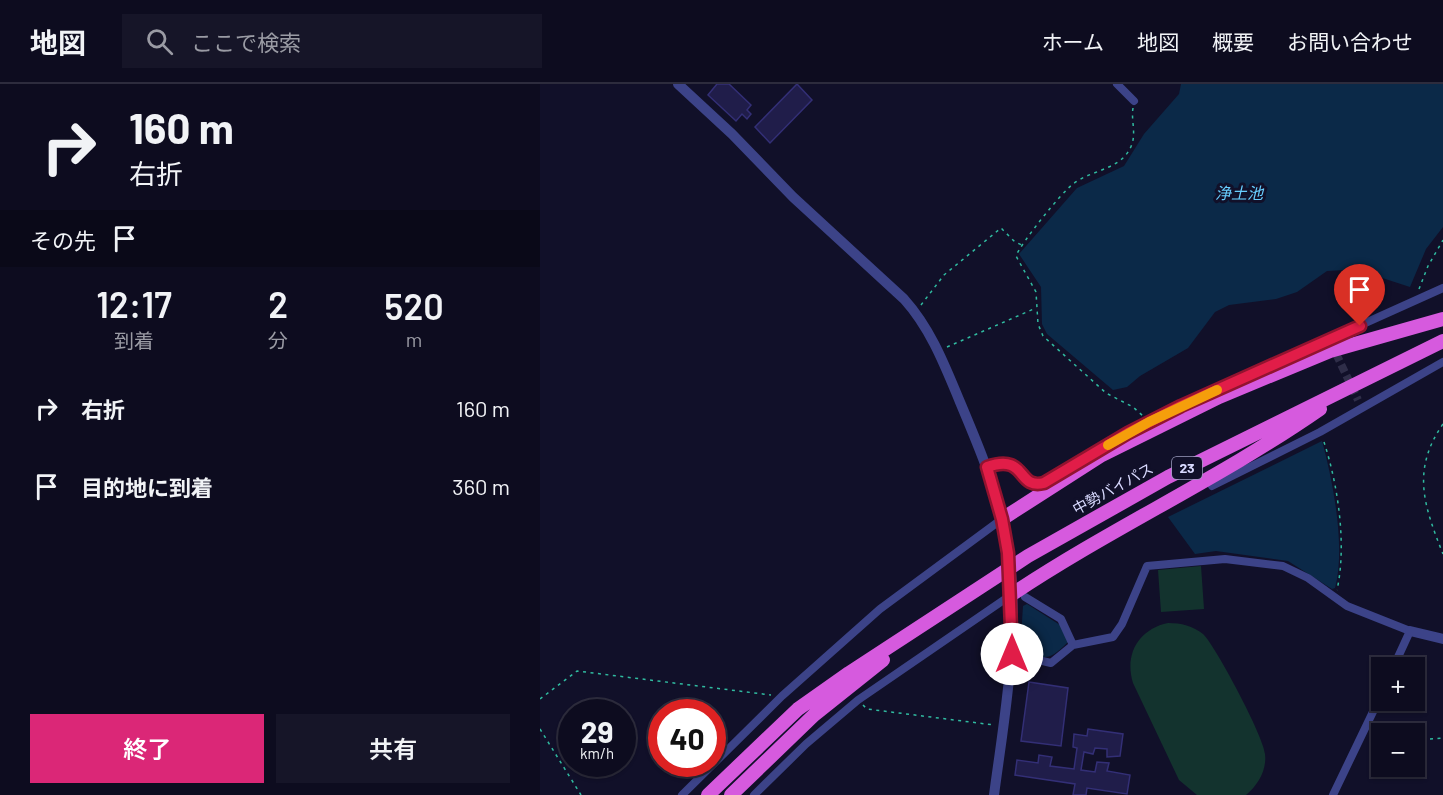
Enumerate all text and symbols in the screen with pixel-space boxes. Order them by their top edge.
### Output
search box [122,14,542,68]
text: 地図 [30,25,86,59]
icon: search [143,25,176,58]
text: ここで検索 [191,29,301,55]
text: ホーム [1042,29,1104,54]
text: 地図 [1137,29,1179,54]
text: 概要 [1212,29,1254,54]
text: お問い合わせ [1287,29,1413,54]
text: 160 m [129,102,234,152]
icon: right [30,108,108,186]
text: 右折 [129,157,183,189]
water label: 浄土池 [1215,183,1265,202]
icon: arrive [108,222,141,255]
text: その先 [30,227,96,253]
pin [1334,264,1385,326]
icon: arrive [1343,273,1376,306]
text: 12:17 [96,282,172,325]
text: 2 [268,282,288,325]
text: 520 [384,284,444,327]
text: m [406,327,422,351]
text: 到着 [114,328,154,352]
text: 分 [268,328,288,352]
icon: right [30,392,63,425]
text: 160 m [456,395,510,421]
text: 右折 [81,396,125,422]
road number: 23 [1172,457,1202,479]
street label: 中勢バイパス [1069,459,1156,518]
icon: arrive [30,470,63,503]
text: 360 m [452,473,510,499]
text: 目的地に到着 [81,474,213,500]
position arrow [980,622,1044,686]
map controls [1371,657,1425,777]
button: + [1371,657,1425,711]
speed limit sign: 40 [648,699,726,777]
text: 29 [581,713,613,749]
button: 終了 [30,714,264,783]
button: 共有 [276,714,510,783]
button: − [1371,723,1425,777]
text: km/h [580,744,614,762]

